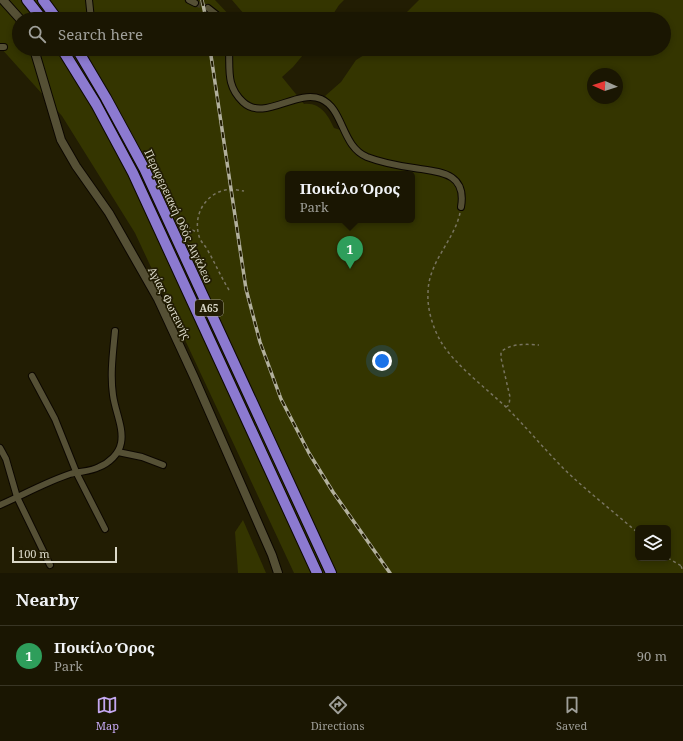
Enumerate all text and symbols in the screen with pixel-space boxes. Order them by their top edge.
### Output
search box [12,12,671,56]
icon: search [26,23,48,45]
text: Search here [58,24,143,44]
north arrow [587,68,623,104]
street label: Περιφερειακή Οδός Αιγάλεω [141,147,217,286]
popup [285,171,415,223]
text: Ποικίλο Όρος [300,178,400,198]
text: Park [300,198,329,216]
pin: 1 [337,236,363,269]
street label: Αγίας Φωτεινής [145,264,195,342]
road number: Α65 [195,300,223,316]
your location [372,351,392,371]
map controls [635,525,671,561]
button: layers [635,525,671,561]
scale bar [12,545,117,564]
text: 100 m [18,546,50,561]
text: Nearby [16,588,79,611]
text: Ποικίλο Όρος [54,637,155,657]
text: 1 [25,647,33,665]
text: 90 m [637,647,667,665]
text: Park [54,657,83,675]
tab: Map [96,694,119,733]
tab: Directions [311,694,364,733]
tab: Saved [556,694,587,733]

